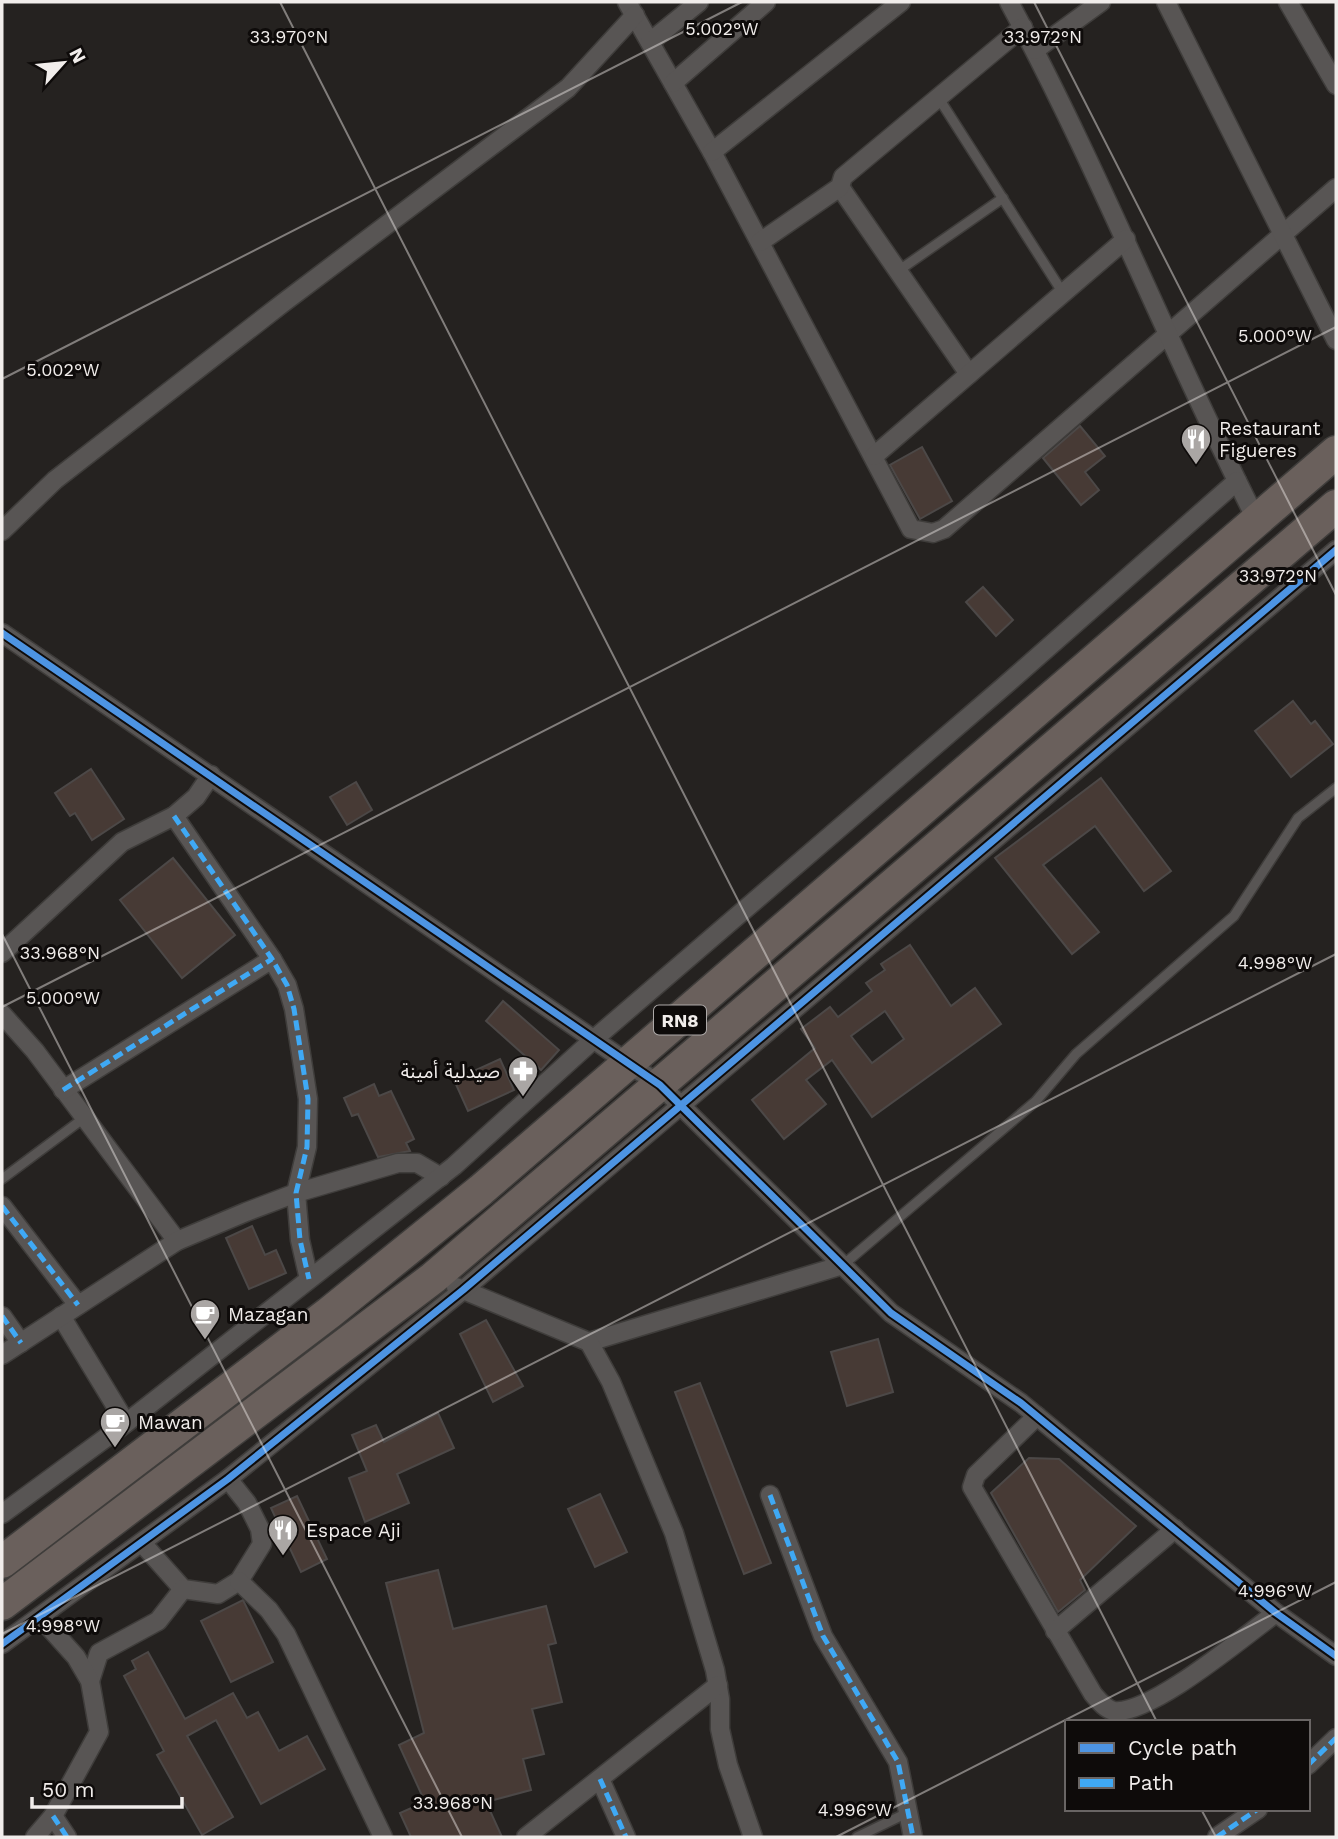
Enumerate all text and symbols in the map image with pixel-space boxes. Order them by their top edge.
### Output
text: 5.002°W [685,18,759,39]
text: 33.970°N [250,26,328,47]
text: 33.972°N [1004,26,1082,47]
north arrow [28,28,98,98]
text: N [64,44,91,67]
text: 5.000°W [1238,325,1312,346]
text: 5.002°W [26,359,100,380]
place label: Restaurant Figueres [1219,417,1321,462]
restaurant icon: Restaurant Figueres [1179,422,1213,466]
text: 33.972°N [1239,565,1317,586]
text: 33.968°N [20,942,100,963]
text: 4.998°W [1238,952,1312,973]
text: 5.000°W [26,987,100,1008]
road number: RN8 [654,1006,706,1035]
pharmacy icon: صيدلية أمينة [506,1054,540,1098]
place label: صيدلية أمينة [401,1060,500,1083]
cafe icon: Mazagan [188,1297,222,1341]
place label: Mazagan [228,1303,308,1326]
cafe icon: Mawan [98,1405,132,1449]
place label: Mawan [138,1411,203,1434]
restaurant icon: Espace Aji [266,1513,300,1557]
place label: Espace Aji [306,1519,401,1542]
text: 4.996°W [1238,1580,1312,1601]
text: 4.998°W [26,1615,100,1636]
legend [1065,1720,1310,1811]
text: Cycle path [1128,1735,1237,1760]
scale bar [32,1766,182,1810]
text: Path [1128,1770,1174,1795]
text: 50 m [42,1777,94,1802]
text: 33.968°N [413,1792,493,1813]
text: 4.996°W [818,1799,892,1820]

